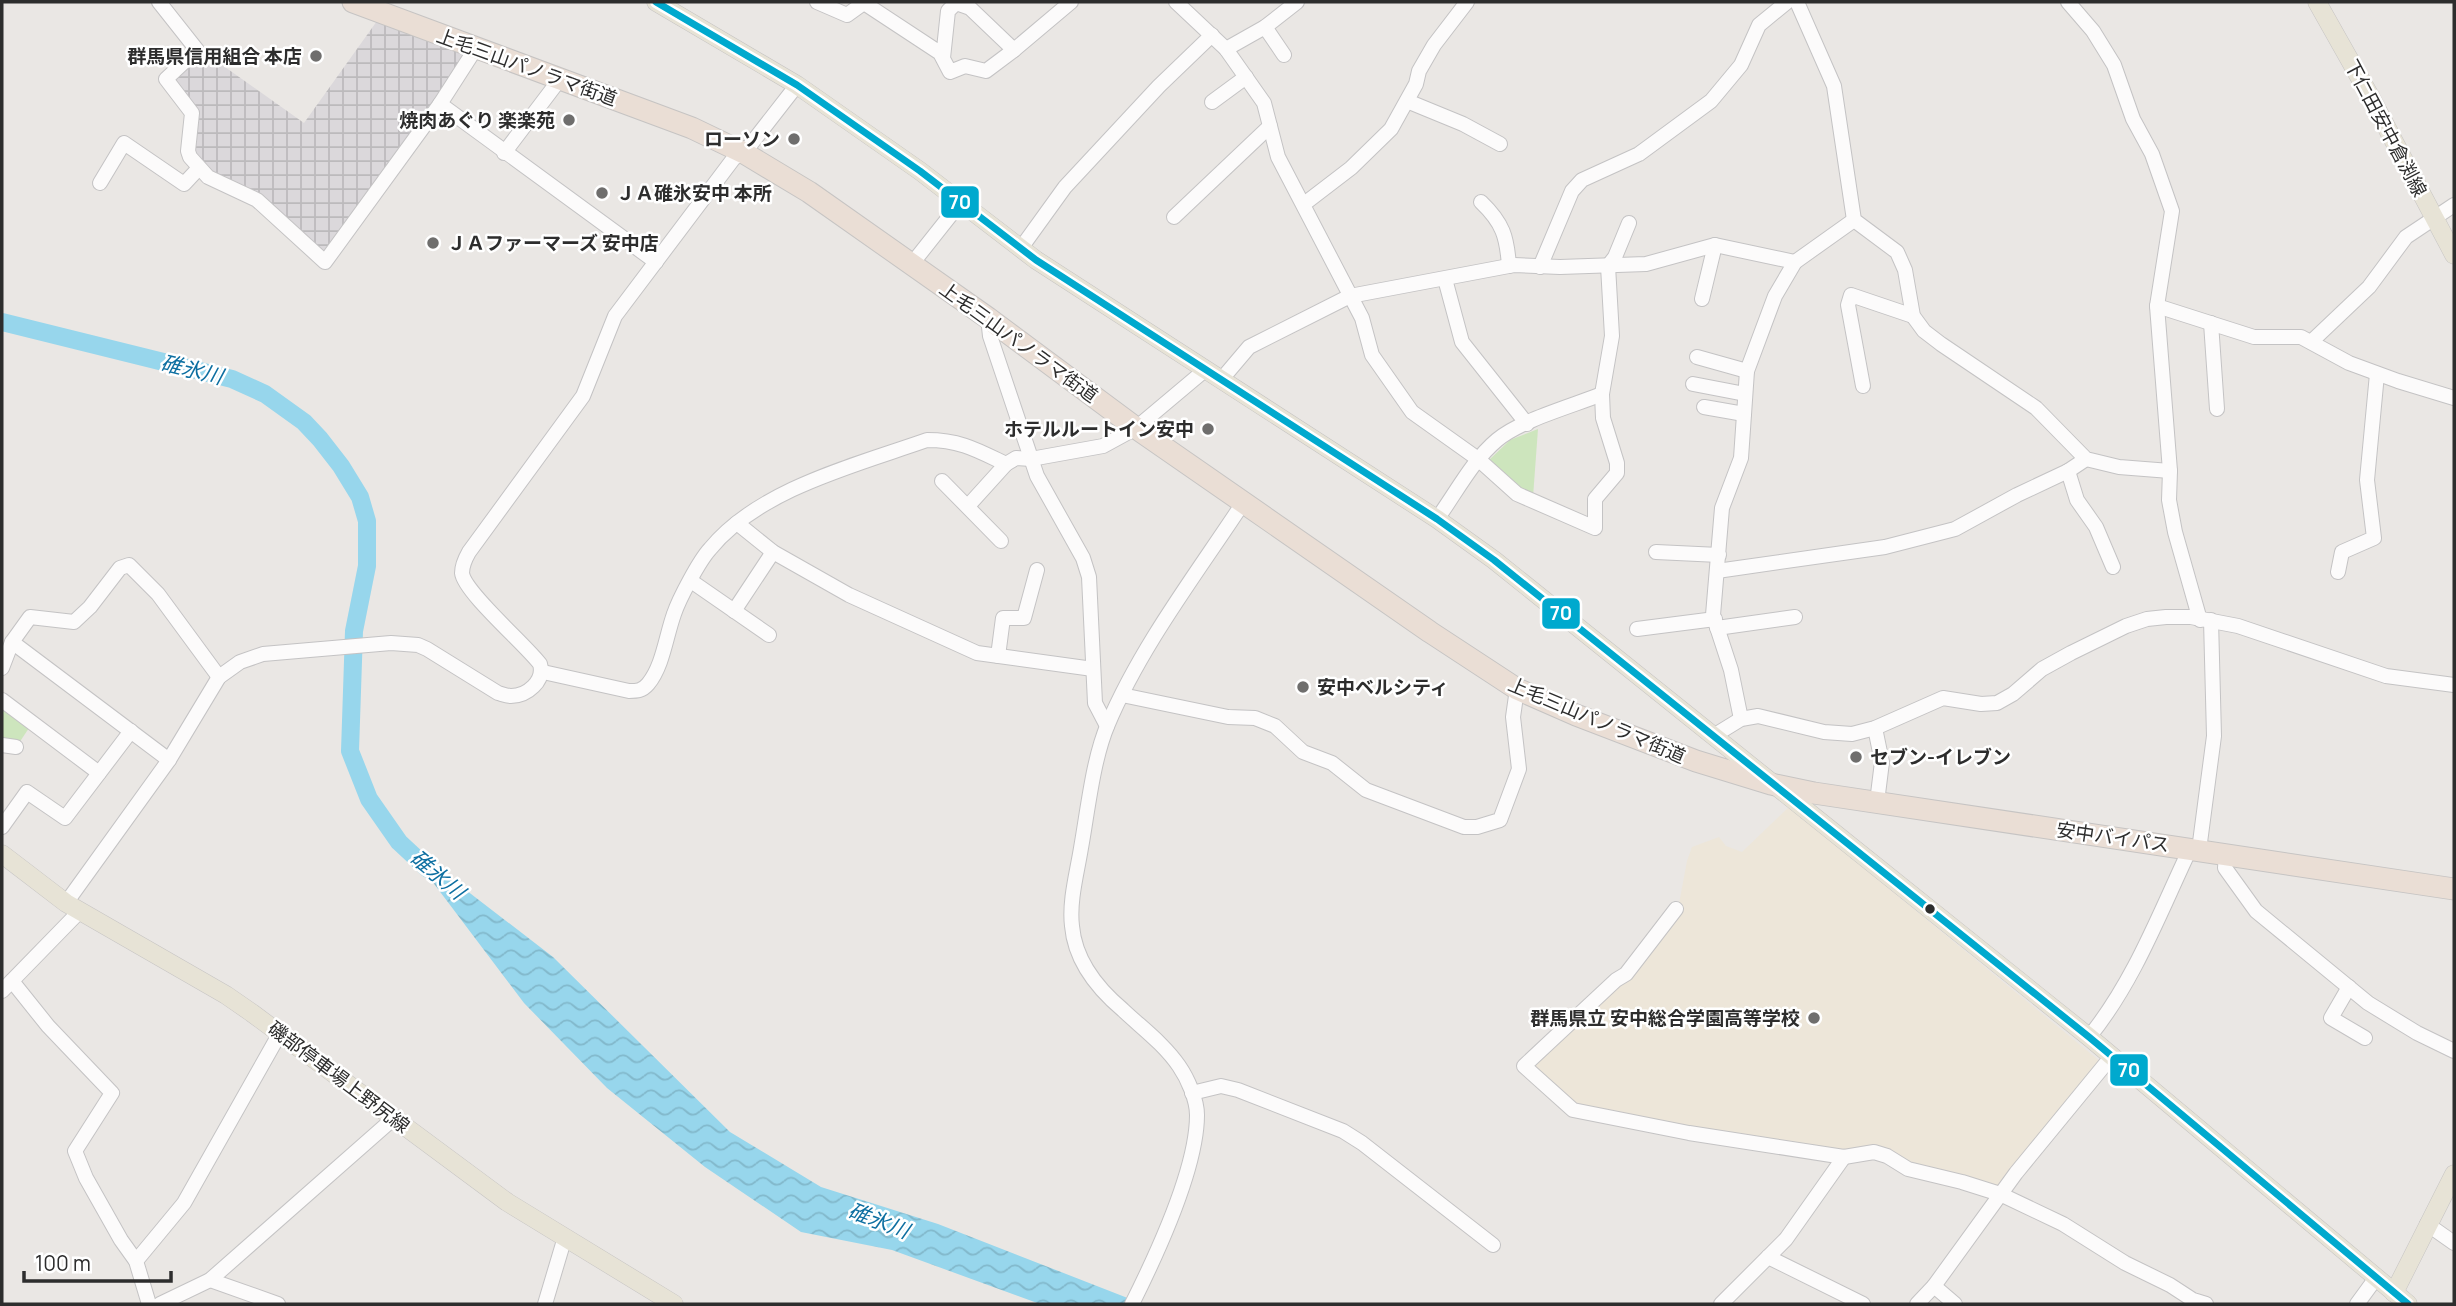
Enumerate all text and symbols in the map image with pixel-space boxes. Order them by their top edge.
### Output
street label: 上毛三山パノラマ街道 [433,22,621,112]
place label: 群馬県信用組合 本店 [127,43,302,69]
marker: 群馬県信用組合 本店 [308,48,324,64]
street label: 下仁田安中倉渕線 [2339,55,2433,201]
place label: 焼肉あぐり 楽楽苑 [399,107,555,133]
marker: 焼肉あぐり 楽楽苑 [561,112,577,128]
place label: ローソン [704,126,780,152]
marker: ローソン [786,131,802,147]
place label: ＪＡ碓氷安中 本所 [616,180,772,206]
marker: ＪＡ碓氷安中 本所 [594,185,610,201]
line badge: 70 [940,185,980,219]
text: 70 [949,189,971,215]
place label: ＪＡファーマーズ 安中店 [447,230,659,256]
marker: ＪＡファーマーズ 安中店 [425,235,441,251]
street label: 上毛三山パノラマ街道 [934,276,1104,408]
water label: 碓氷川 [158,348,228,391]
place label: ホテルルートイン安中 [1004,416,1194,442]
marker: ホテルルートイン安中 [1200,421,1216,437]
line badge: 70 [1541,597,1581,630]
text: 70 [1550,600,1572,626]
street label: 上毛三山パノラマ街道 [1504,671,1690,769]
place label: 安中ベルシティ [1317,674,1449,700]
marker: 安中ベルシティ [1295,679,1311,695]
place label: セブン-イレブン [1870,744,2011,770]
marker: セブン-イレブン [1848,749,1864,765]
street label: 安中バイパス [2055,816,2171,858]
water label: 碓氷川 [405,843,473,906]
unlabelled marker [1923,902,1937,916]
place label: 群馬県立 安中総合学園高等学校 [1530,1005,1800,1031]
marker: 群馬県立 安中総合学園高等学校 [1806,1010,1822,1026]
street label: 磯部停車場上野尻線 [263,1015,415,1139]
line badge: 70 [2109,1053,2149,1087]
text: 70 [2118,1057,2140,1083]
water label: 碓氷川 [845,1196,915,1245]
scale bar [24,1240,172,1284]
text: 100 m [35,1249,91,1277]

